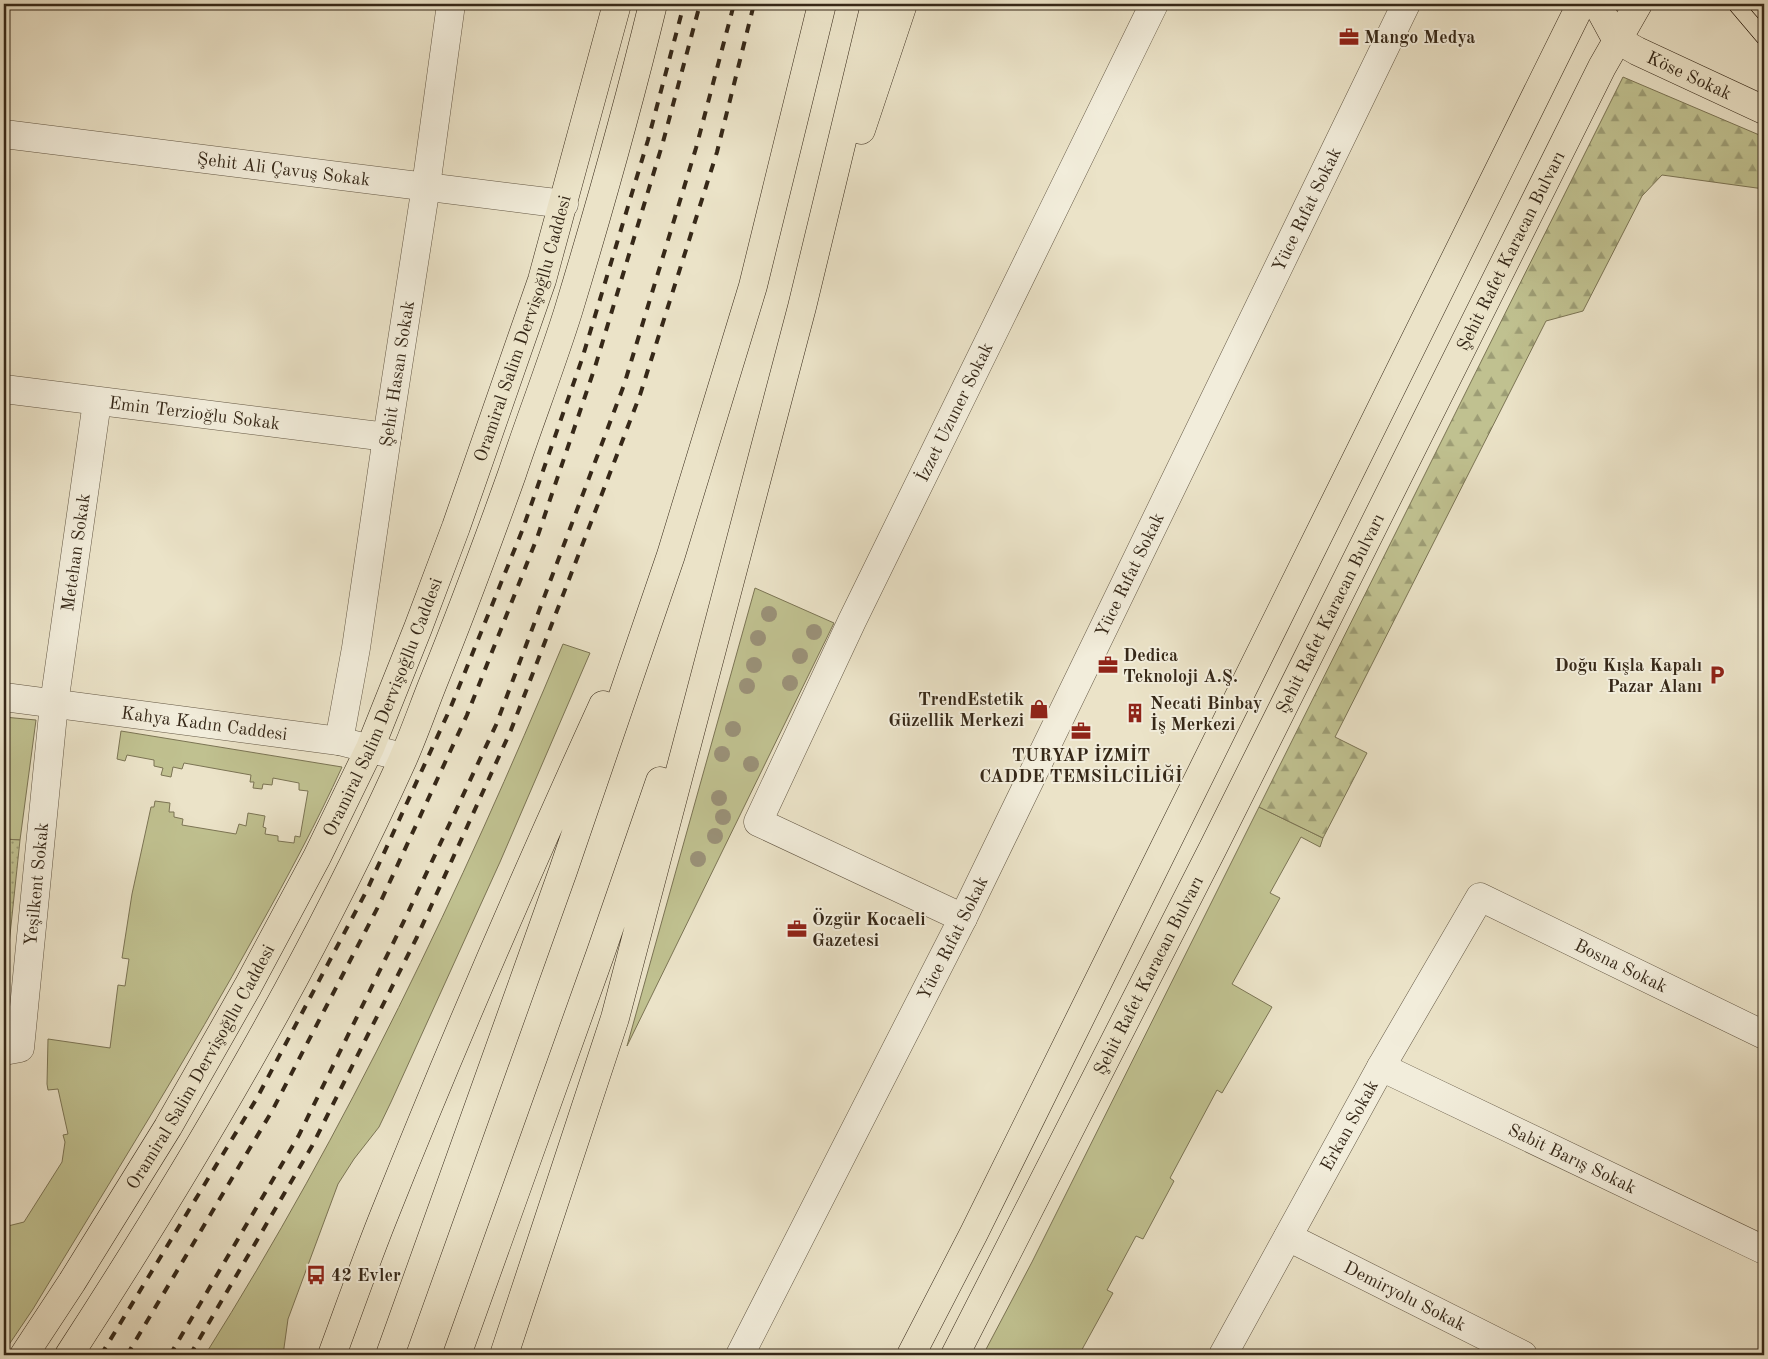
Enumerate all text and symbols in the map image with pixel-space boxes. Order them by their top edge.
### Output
office icon: Mango Medya [1338,26,1360,48]
place label: Mango Medya [1364,29,1475,47]
street label: Köse Sokak [1644,49,1734,104]
street label: Yüce Rıfat Sokak [1270,145,1345,275]
street label: Şehit Rafet Karacan Bulvarı [1454,149,1569,354]
street label: Şehit Ali Çavuş Sokak [196,150,371,190]
street label: Oramiral Salim Dervişoğllu Caddesi [471,193,575,464]
street label: Şehit Hasan Sokak [378,299,418,448]
street label: İzzet Uzuner Sokak [911,340,997,485]
street label: Emin Terzioğlu Sokak [108,394,281,434]
street label: Metehan Sokak [59,492,94,613]
street label: Yüce Rıfat Sokak [1093,510,1168,640]
street label: Şehit Rafet Karacan Bulvarı [1274,511,1388,716]
street label: Oramiral Salim Dervişoğllu Caddesi [320,575,446,840]
place label: Dedica Teknoloji A.Ş. [1123,647,1238,686]
office icon: Dedica Teknoloji A.Ş. [1097,654,1119,676]
place label: Doğu Kışla Kapalı Pazar Alanı [1554,657,1702,696]
parking icon: Doğu Kışla Kapalı Pazar Alanı [1706,664,1728,686]
place label: TrendEstetik Güzellik Merkezi [888,691,1024,730]
place label: Necati Binbay İş Merkezi [1150,695,1262,734]
shop icon: TrendEstetik Güzellik Merkezi [1028,698,1050,720]
building icon: Necati Binbay İş Merkezi [1124,702,1146,724]
street label: Kahya Kadın Caddesi [120,704,289,744]
office icon: TURYAP İZMİT CADDE TEMSİLCİLİĞİ [1070,720,1092,742]
place label: TURYAP İZMİT CADDE TEMSİLCİLİĞİ [979,744,1183,786]
street label: Yeşilkent Sokak [22,822,52,947]
street label: Şehit Rafet Karacan Bulvarı [1091,873,1207,1078]
street label: Yüce Rıfat Sokak [915,874,992,1003]
place label: Özgür Kocaeli Gazetesi [812,907,926,950]
office icon: Özgür Kocaeli Gazetesi [786,918,808,940]
street label: Bosna Sokak [1571,936,1670,997]
street label: Oramiral Salim Dervişoğllu Caddesi [124,942,278,1193]
street label: Erkan Sokak [1318,1077,1382,1174]
street label: Sabit Barış Sokak [1505,1121,1639,1198]
street label: Demiryolu Sokak [1341,1259,1468,1335]
bus stop icon: 42 Evler [305,1264,327,1286]
place label: 42 Evler [331,1267,401,1285]

